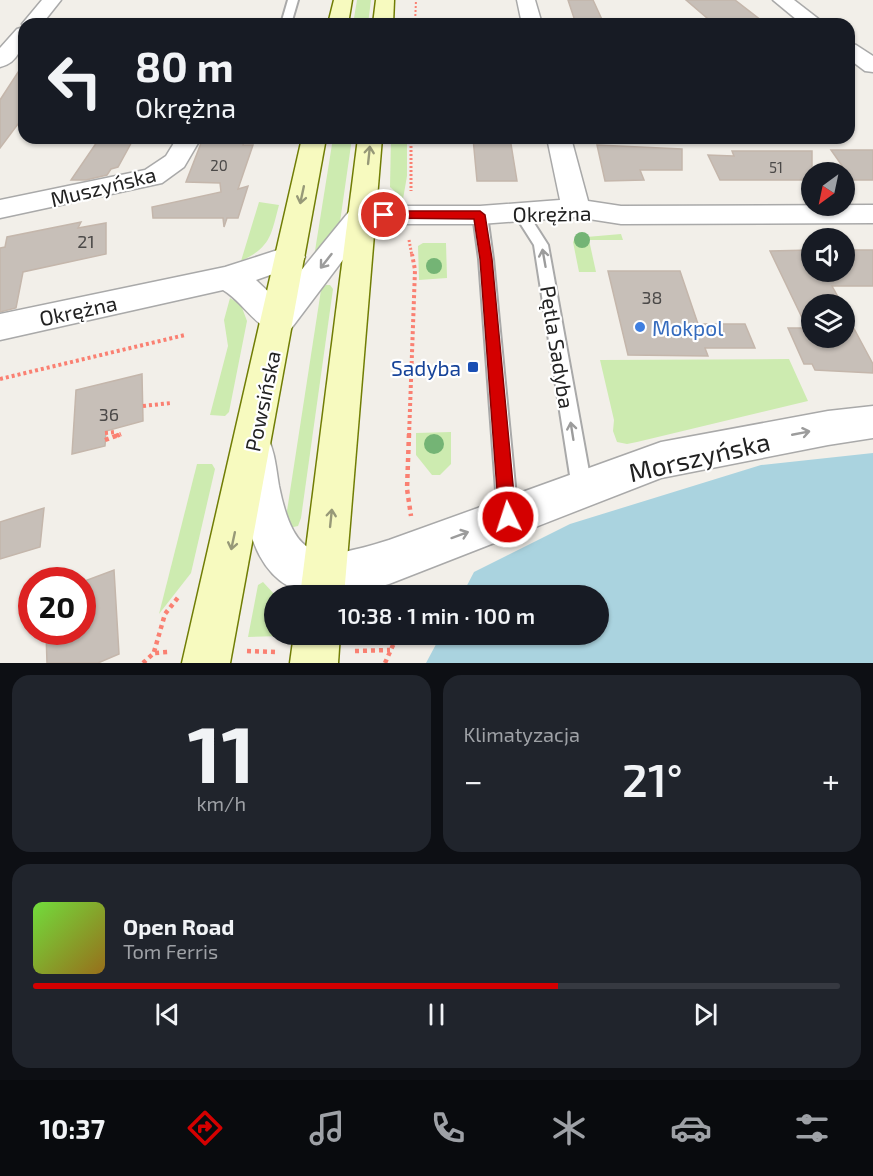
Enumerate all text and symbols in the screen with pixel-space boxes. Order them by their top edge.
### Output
text: 80 m [135,40,234,90]
icon: left [36,42,114,120]
text: Okrężna [135,91,236,123]
one-way arrow [363,146,374,166]
house number: 20 [210,156,228,174]
house number: 51 [769,158,783,176]
street label: Muszyńska [48,161,158,211]
north arrow [801,162,855,216]
map controls [801,162,855,348]
one-way arrow [296,185,307,205]
pin [358,189,409,240]
icon: arrive [367,198,400,231]
street label: Okrężna [512,200,592,226]
button: sound [801,228,855,282]
house number: 21 [77,230,95,252]
one-way arrow [538,249,549,269]
one-way arrow [320,252,333,268]
street label: Pętla Sadyba [536,284,580,410]
house number: 38 [642,286,662,308]
street label: Okrężna [37,290,119,330]
button: layers [801,294,855,348]
place label: Mokpol [652,315,724,340]
marker: Mokpol [633,320,647,334]
street label: Powsińska [239,348,285,454]
place label: Sadyba [391,355,461,380]
marker: Sadyba [466,360,480,374]
house number: 36 [99,403,119,425]
one-way arrow [566,421,577,441]
street label: Morszyńska [625,425,773,487]
one-way arrow [791,427,811,438]
position arrow [476,485,540,549]
one-way arrow [326,508,337,528]
one-way arrow [450,529,468,540]
one-way arrow [227,531,238,551]
speed limit sign: 20 [18,567,96,645]
text: 10:38 · 1 min · 100 m [338,602,535,628]
text: 11 [188,705,255,799]
text: Klimatyzacja [464,722,580,746]
text: 21° [622,752,683,806]
text: − [464,760,483,800]
text: + [822,760,840,800]
text: km/h [196,791,246,815]
text: Open Road [123,913,235,939]
text: Tom Ferris [123,939,218,963]
icon: previous [151,998,184,1031]
icon: pause [420,998,453,1031]
icon: next [689,998,722,1031]
icon: directions [184,1107,226,1149]
icon: music [306,1107,348,1149]
icon: phone [427,1107,469,1149]
icon: climate [548,1107,590,1149]
icon: car [670,1107,712,1149]
icon: filters [791,1107,833,1149]
text: 10:37 [40,1112,105,1144]

